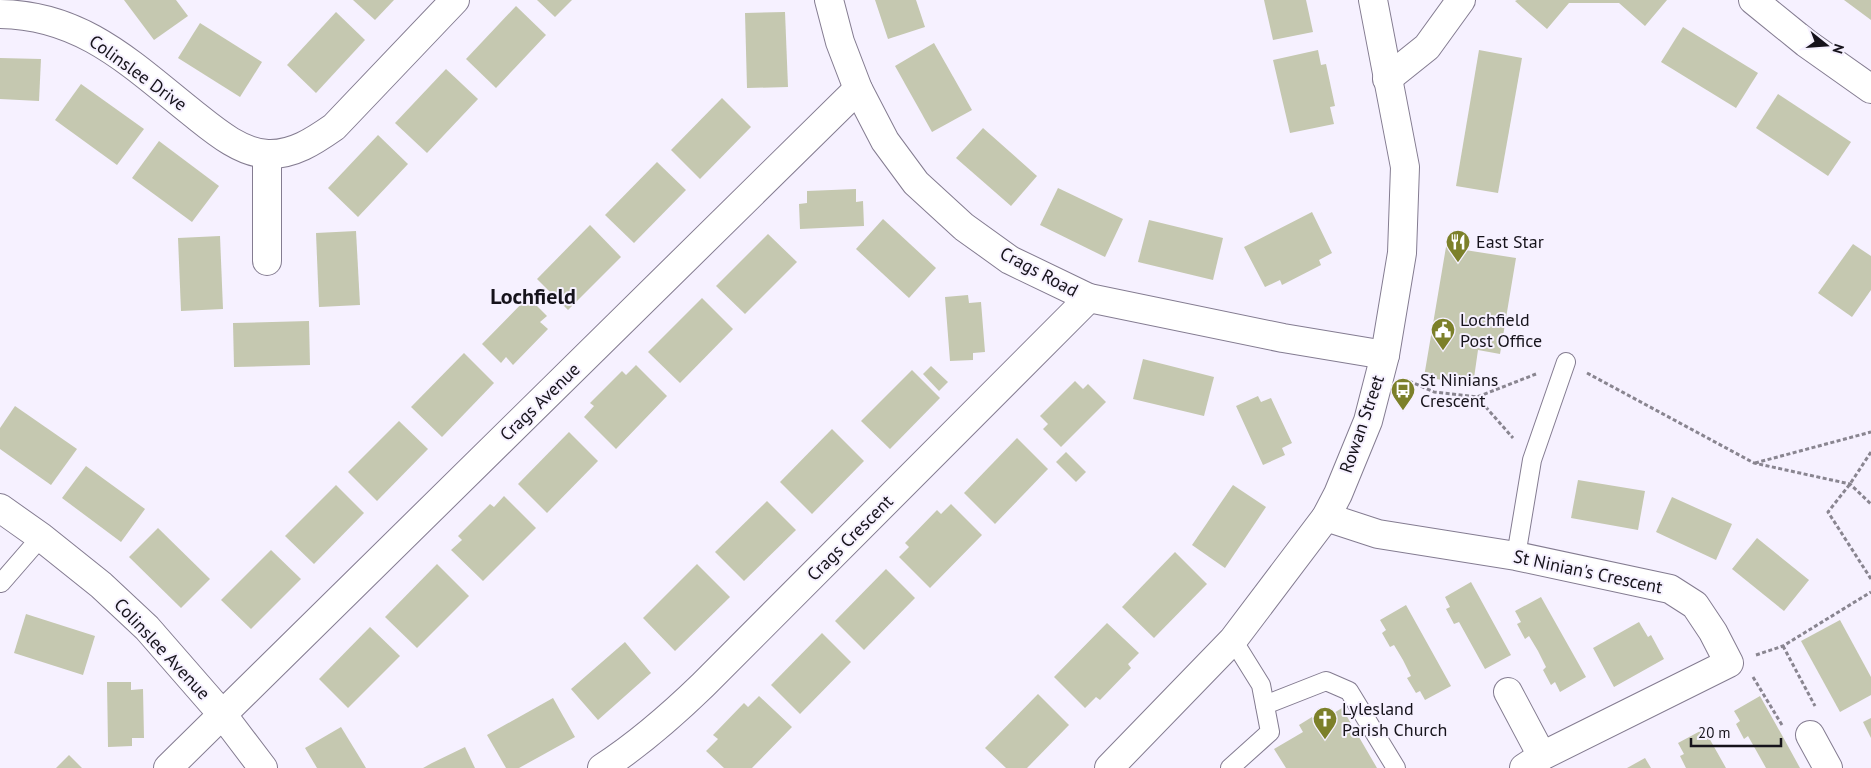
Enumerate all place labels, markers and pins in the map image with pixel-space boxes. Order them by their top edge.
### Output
restaurant icon: East Star [1445,229,1471,263]
place label: East Star [1476,230,1544,253]
place label: Lochfield Post Office [1460,308,1542,352]
public building icon: Lochfield Post Office [1430,317,1456,351]
place label: St Ninians Crescent [1420,368,1498,412]
bus stop icon: St Ninians Crescent [1390,377,1416,411]
place label: Lylesland Parish Church [1342,697,1447,741]
church icon: Lylesland Parish Church [1312,706,1338,740]

